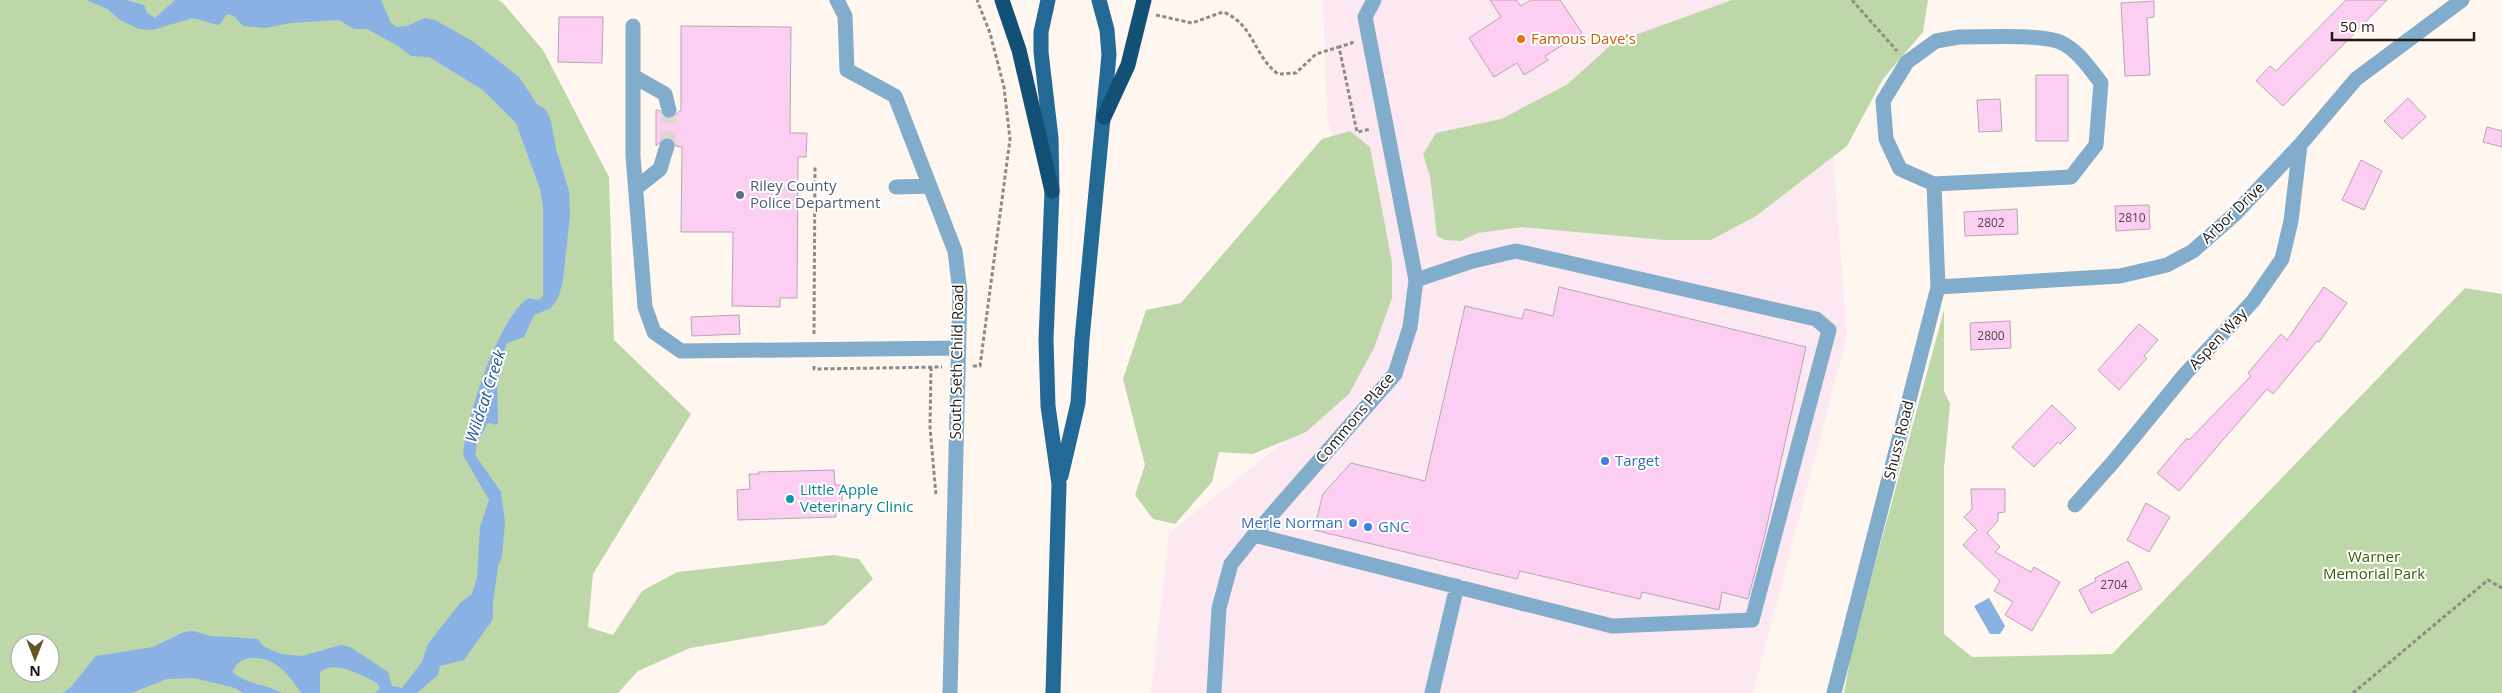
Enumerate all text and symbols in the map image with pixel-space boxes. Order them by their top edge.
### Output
scale bar [2332,10,2474,42]
text: 50 m [2340,16,2375,36]
place label: Famous Dave's [1531,28,1636,48]
marker: Famous Dave's [1515,33,1527,45]
place label: Riley County Police Department [750,175,880,212]
street label: Arbor Drive [2196,177,2268,247]
marker: Riley County Police Department [734,189,746,201]
house number: 2810 [2118,209,2146,226]
house number: 2802 [1977,214,2005,231]
street label: South Seth Child Road [945,284,967,440]
street label: Aspen Way [2184,303,2251,373]
house number: 2800 [1977,327,2005,344]
water label: Wildcat Creek [460,346,511,445]
street label: Commons Place [1310,368,1398,467]
street label: Shuss Road [1879,398,1917,481]
place label: Target [1615,450,1660,470]
marker: Target [1599,455,1611,467]
place label: Little Apple Veterinary Clinic [800,479,913,516]
marker: Little Apple Veterinary Clinic [784,493,796,505]
place label: Merle Norman [1241,512,1343,532]
place label: GNC [1378,516,1410,536]
marker: Merle Norman [1347,517,1359,529]
marker: GNC [1362,521,1374,533]
park label: Warner Memorial Park [2323,546,2425,583]
house number: 2704 [2100,576,2128,593]
north arrow [10,633,60,683]
text: N [29,662,41,681]

